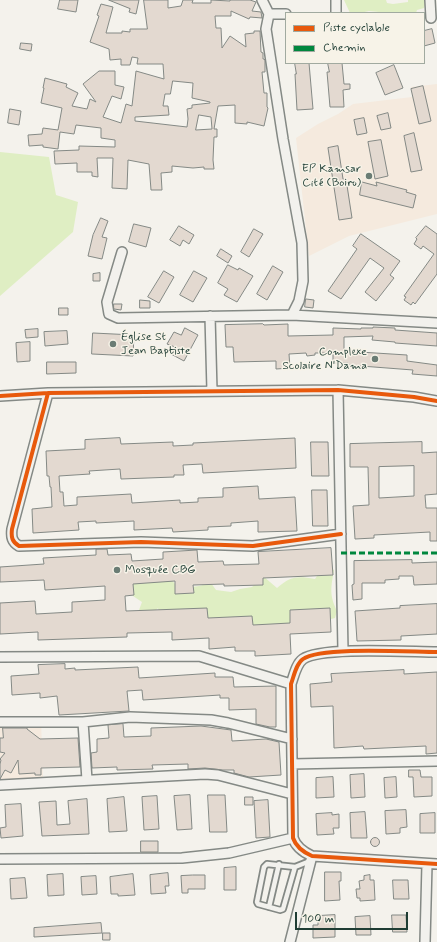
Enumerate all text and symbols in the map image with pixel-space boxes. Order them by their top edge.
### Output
legend [285,12,425,64]
text: Piste cyclable [323,20,390,36]
text: Chemin [323,40,366,56]
place label: EP Kamsar Cité (Boiro) [302,162,361,190]
marker: EP Kamsar Cité (Boiro) [364,171,374,181]
place label: Église St Jean Baptiste [121,330,191,358]
marker: Église St Jean Baptiste [108,339,118,349]
place label: Complexe Scolaire N'Dama [282,345,367,373]
marker: Complexe Scolaire N'Dama [370,354,380,364]
place label: Mosquée CBG [125,563,196,577]
marker: Mosquée CBG [112,565,122,575]
scale bar [297,904,410,930]
text: 100 m [302,911,334,927]

